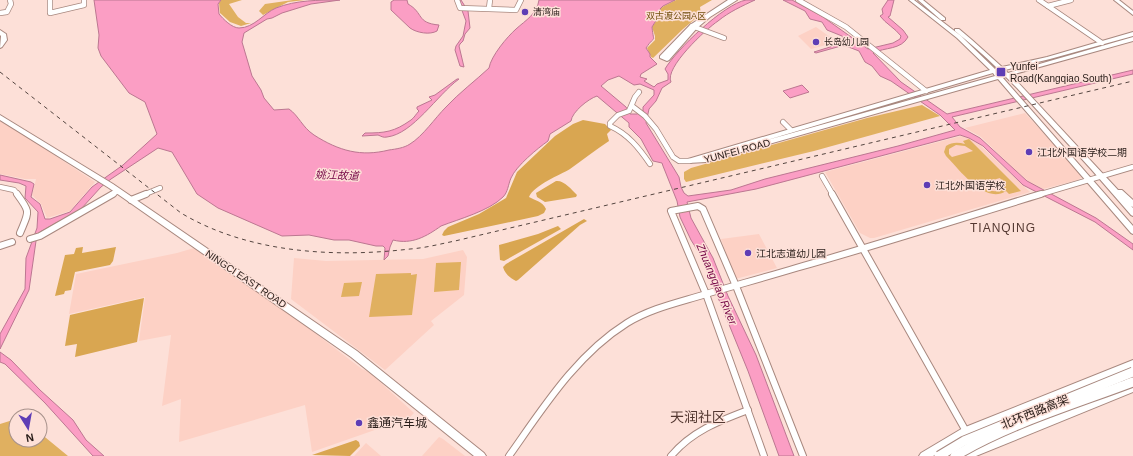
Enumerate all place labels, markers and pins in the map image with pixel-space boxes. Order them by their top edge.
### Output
marker: 清湾庙 [520,7,530,17]
place label: 清湾庙 [533,7,560,17]
marker: 长岛幼儿园 [811,37,821,47]
place label: 长岛幼儿园 [824,37,869,47]
place label: Yunfei Road(Kangqiao South) [1010,61,1112,84]
marker: Yunfei Road(Kangqiao South) [995,66,1007,78]
marker: 江北外国语学校二期 [1024,147,1034,157]
place label: 江北外国语学校二期 [1037,147,1127,158]
marker: 江北外国语学校 [922,180,932,190]
place label: 江北外国语学校 [935,180,1005,191]
marker: 江北志道幼儿园 [743,248,753,258]
place label: 江北志道幼儿园 [756,248,826,259]
place label: 鑫通汽车城 [367,416,427,430]
marker: 鑫通汽车城 [354,418,364,428]

